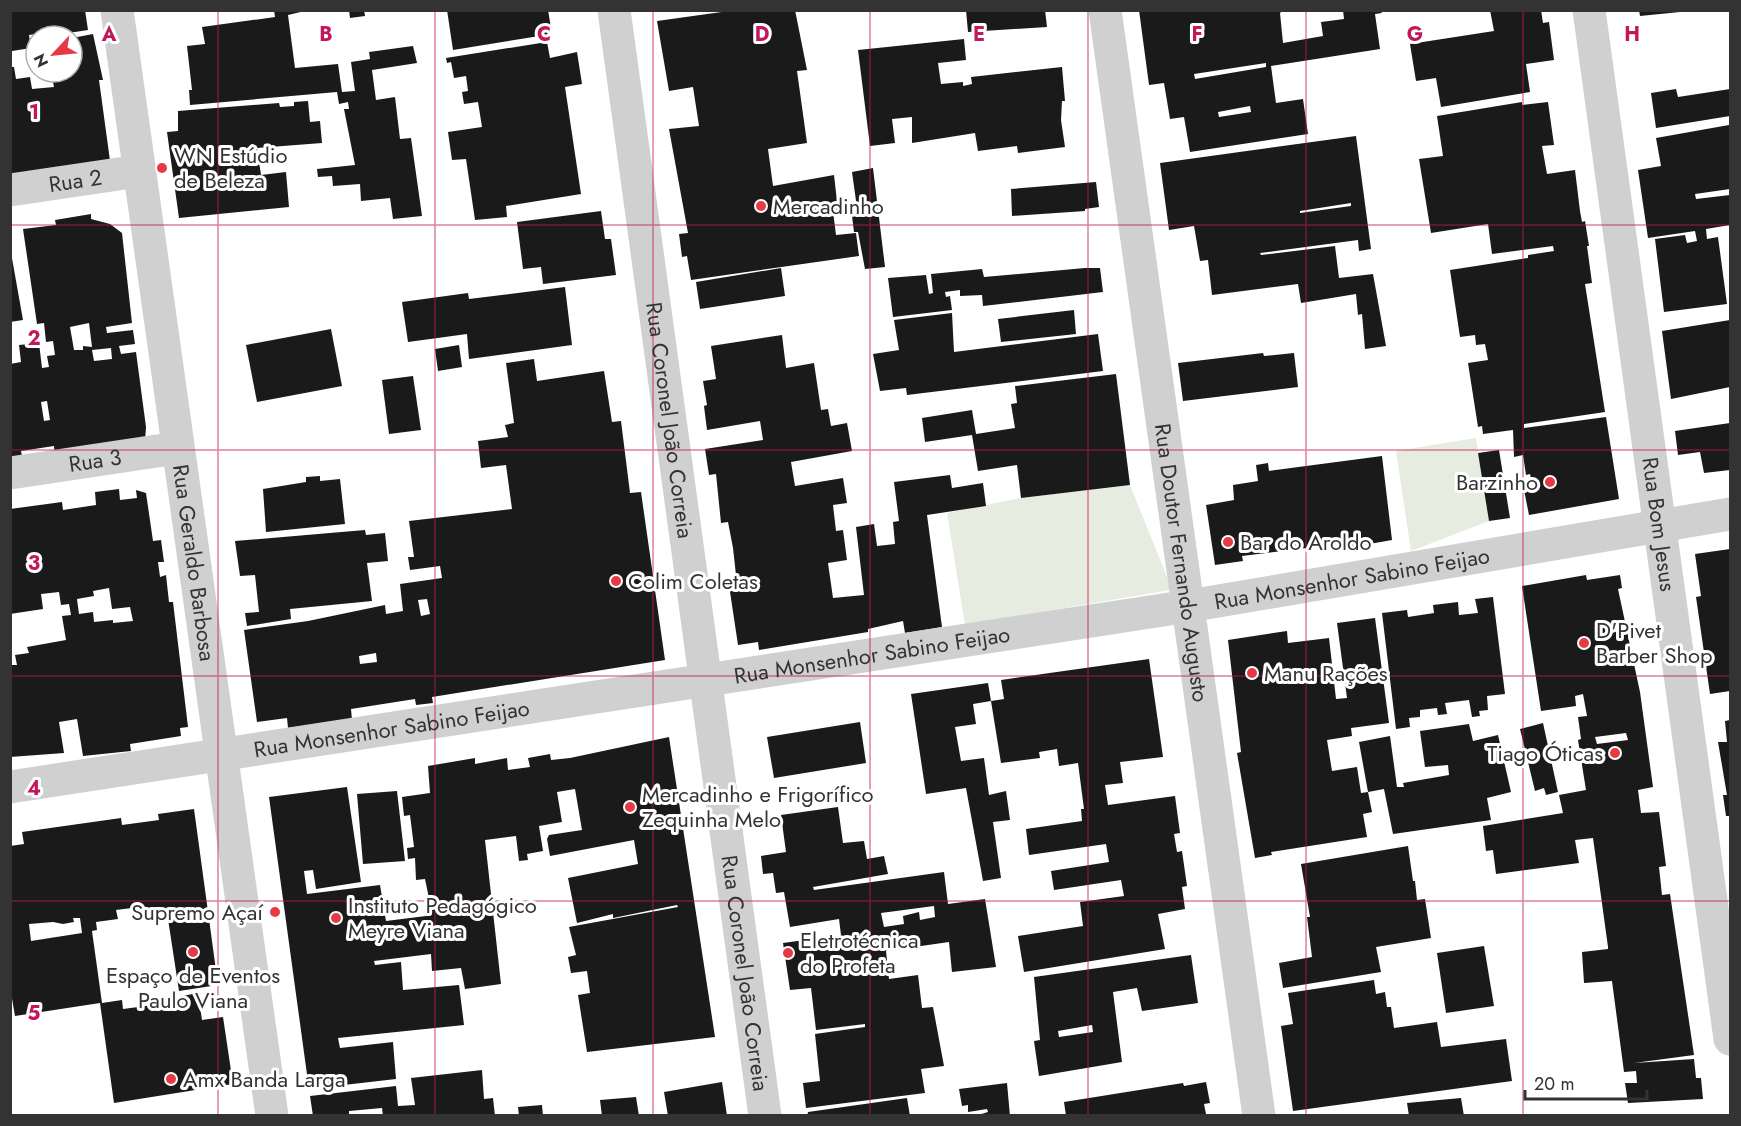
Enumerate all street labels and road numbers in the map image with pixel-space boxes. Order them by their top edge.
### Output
street label: Rua 2 [46,161,104,200]
street label: Rua Coronel João Correia [638,300,702,540]
street label: Rua Doutor Fernando Augusto [1147,421,1217,704]
street label: Rua 3 [66,441,124,480]
street label: Rua Bom Jesus [1634,455,1684,593]
street label: Rua Geraldo Barbosa [165,462,224,663]
street label: Rua Monsenhor Sabino Feijao [1212,539,1492,617]
street label: Rua Monsenhor Sabino Feijao [732,618,1012,692]
street label: Rua Monsenhor Sabino Feijao [251,691,532,765]
street label: Rua Coronel João Correia [714,853,777,1093]

